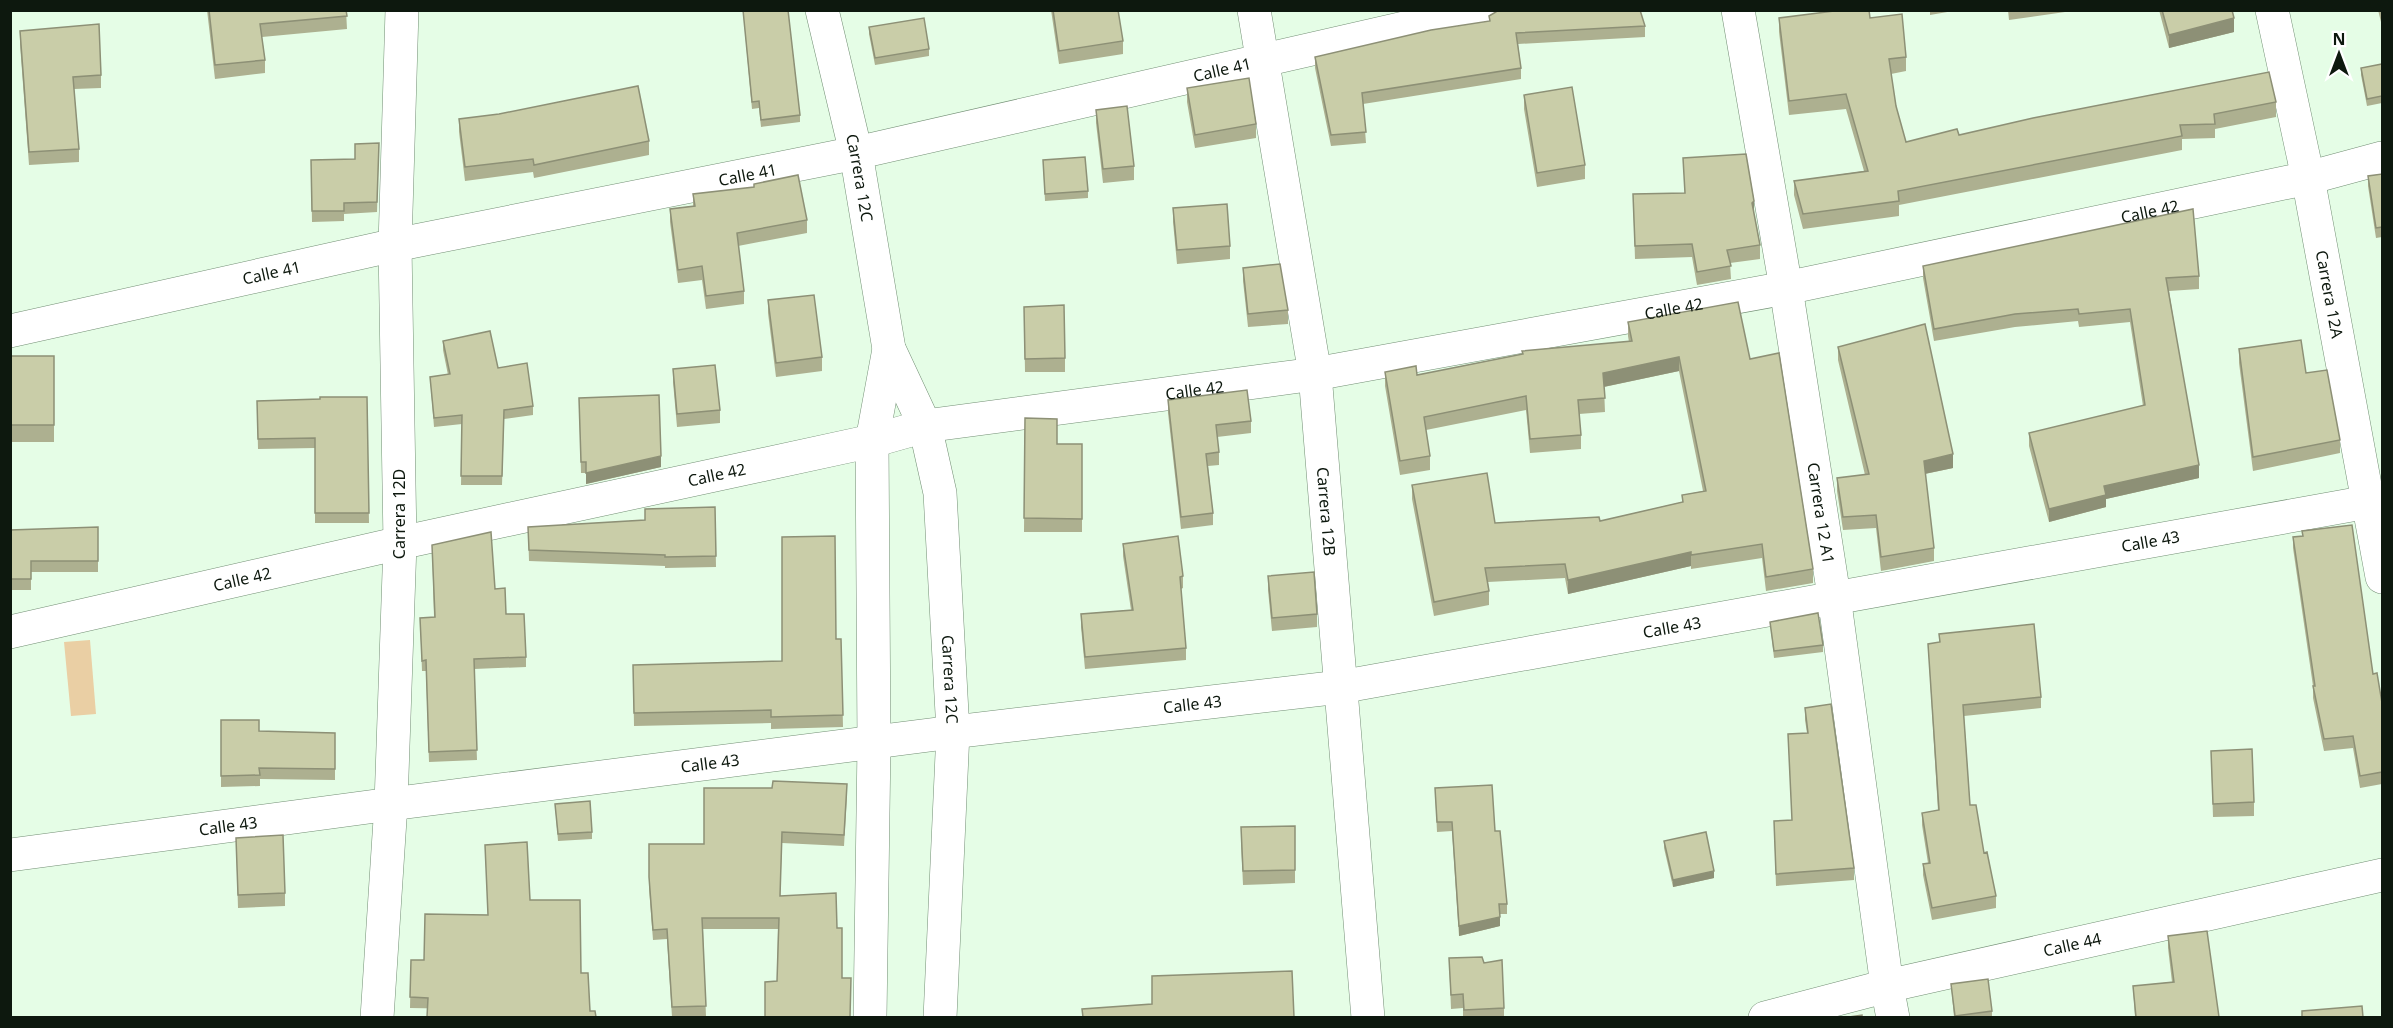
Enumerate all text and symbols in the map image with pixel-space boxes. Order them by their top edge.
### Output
north arrow [2309,24,2369,84]
text: N [2332,28,2346,50]
street label: Calle 41 [1191,52,1253,87]
street label: Carrera 12C [841,132,878,223]
street label: Calle 41 [717,158,779,191]
street label: Calle 42 [2119,195,2181,228]
street label: Carrera 12A [2311,248,2349,341]
street label: Calle 41 [240,255,303,290]
street label: Calle 42 [1643,292,1705,325]
street label: Calle 42 [1164,375,1225,405]
street label: Calle 42 [686,458,748,492]
street label: Carrera 12 A1 [1802,461,1840,565]
street label: Carrera 12B [1312,466,1341,557]
street label: Carrera 12D [388,469,410,559]
street label: Calle 43 [2119,525,2181,557]
street label: Calle 42 [211,562,273,596]
street label: Calle 43 [1641,611,1703,643]
street label: Carrera 12C [937,634,964,724]
street label: Calle 43 [1162,690,1223,718]
street label: Calle 43 [679,748,741,778]
street label: Calle 43 [197,811,259,841]
street label: Calle 44 [2041,927,2103,962]

